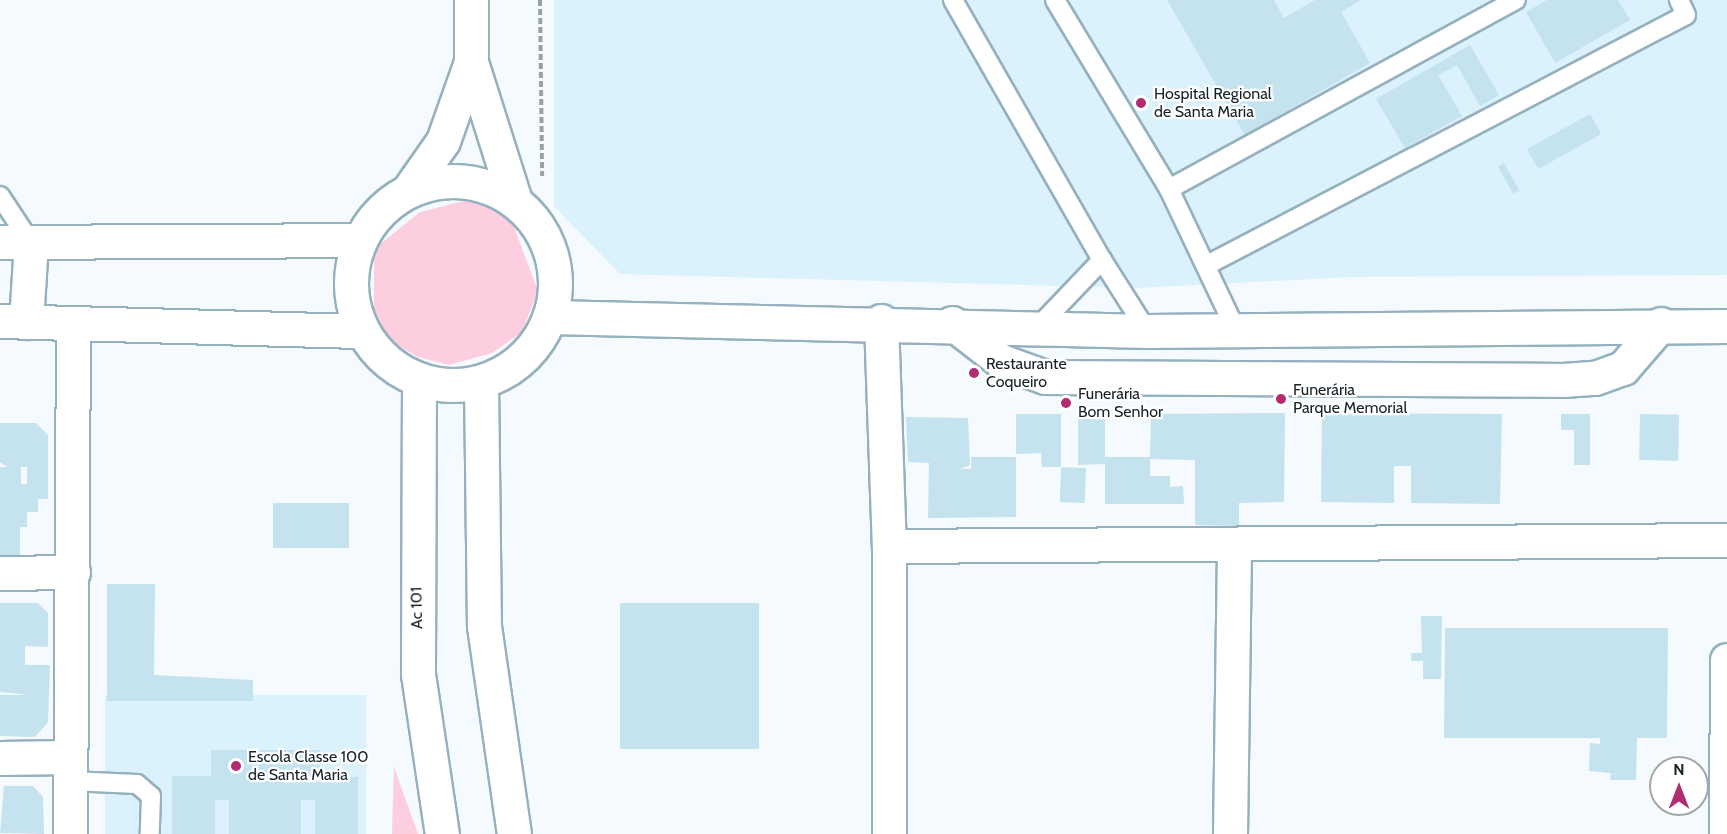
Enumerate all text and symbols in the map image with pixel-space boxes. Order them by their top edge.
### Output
place label: Hospital Regional de Santa Maria [1154,84,1272,122]
marker: Hospital Regional de Santa Maria [1132,94,1150,112]
place label: Restaurante Coqueiro [986,354,1067,392]
marker: Restaurante Coqueiro [967,366,981,380]
place label: Funerária Parque Memorial [1293,380,1407,418]
place label: Funerária Bom Senhor [1078,384,1163,422]
marker: Funerária Parque Memorial [1274,392,1288,406]
marker: Funerária Bom Senhor [1059,396,1073,410]
street label: Ac 101 [407,587,427,629]
place label: Escola Classe 100 de Santa Maria [248,747,368,785]
north arrow [1649,756,1709,816]
marker: Escola Classe 100 de Santa Maria [229,759,243,773]
text: N [1673,760,1685,779]

